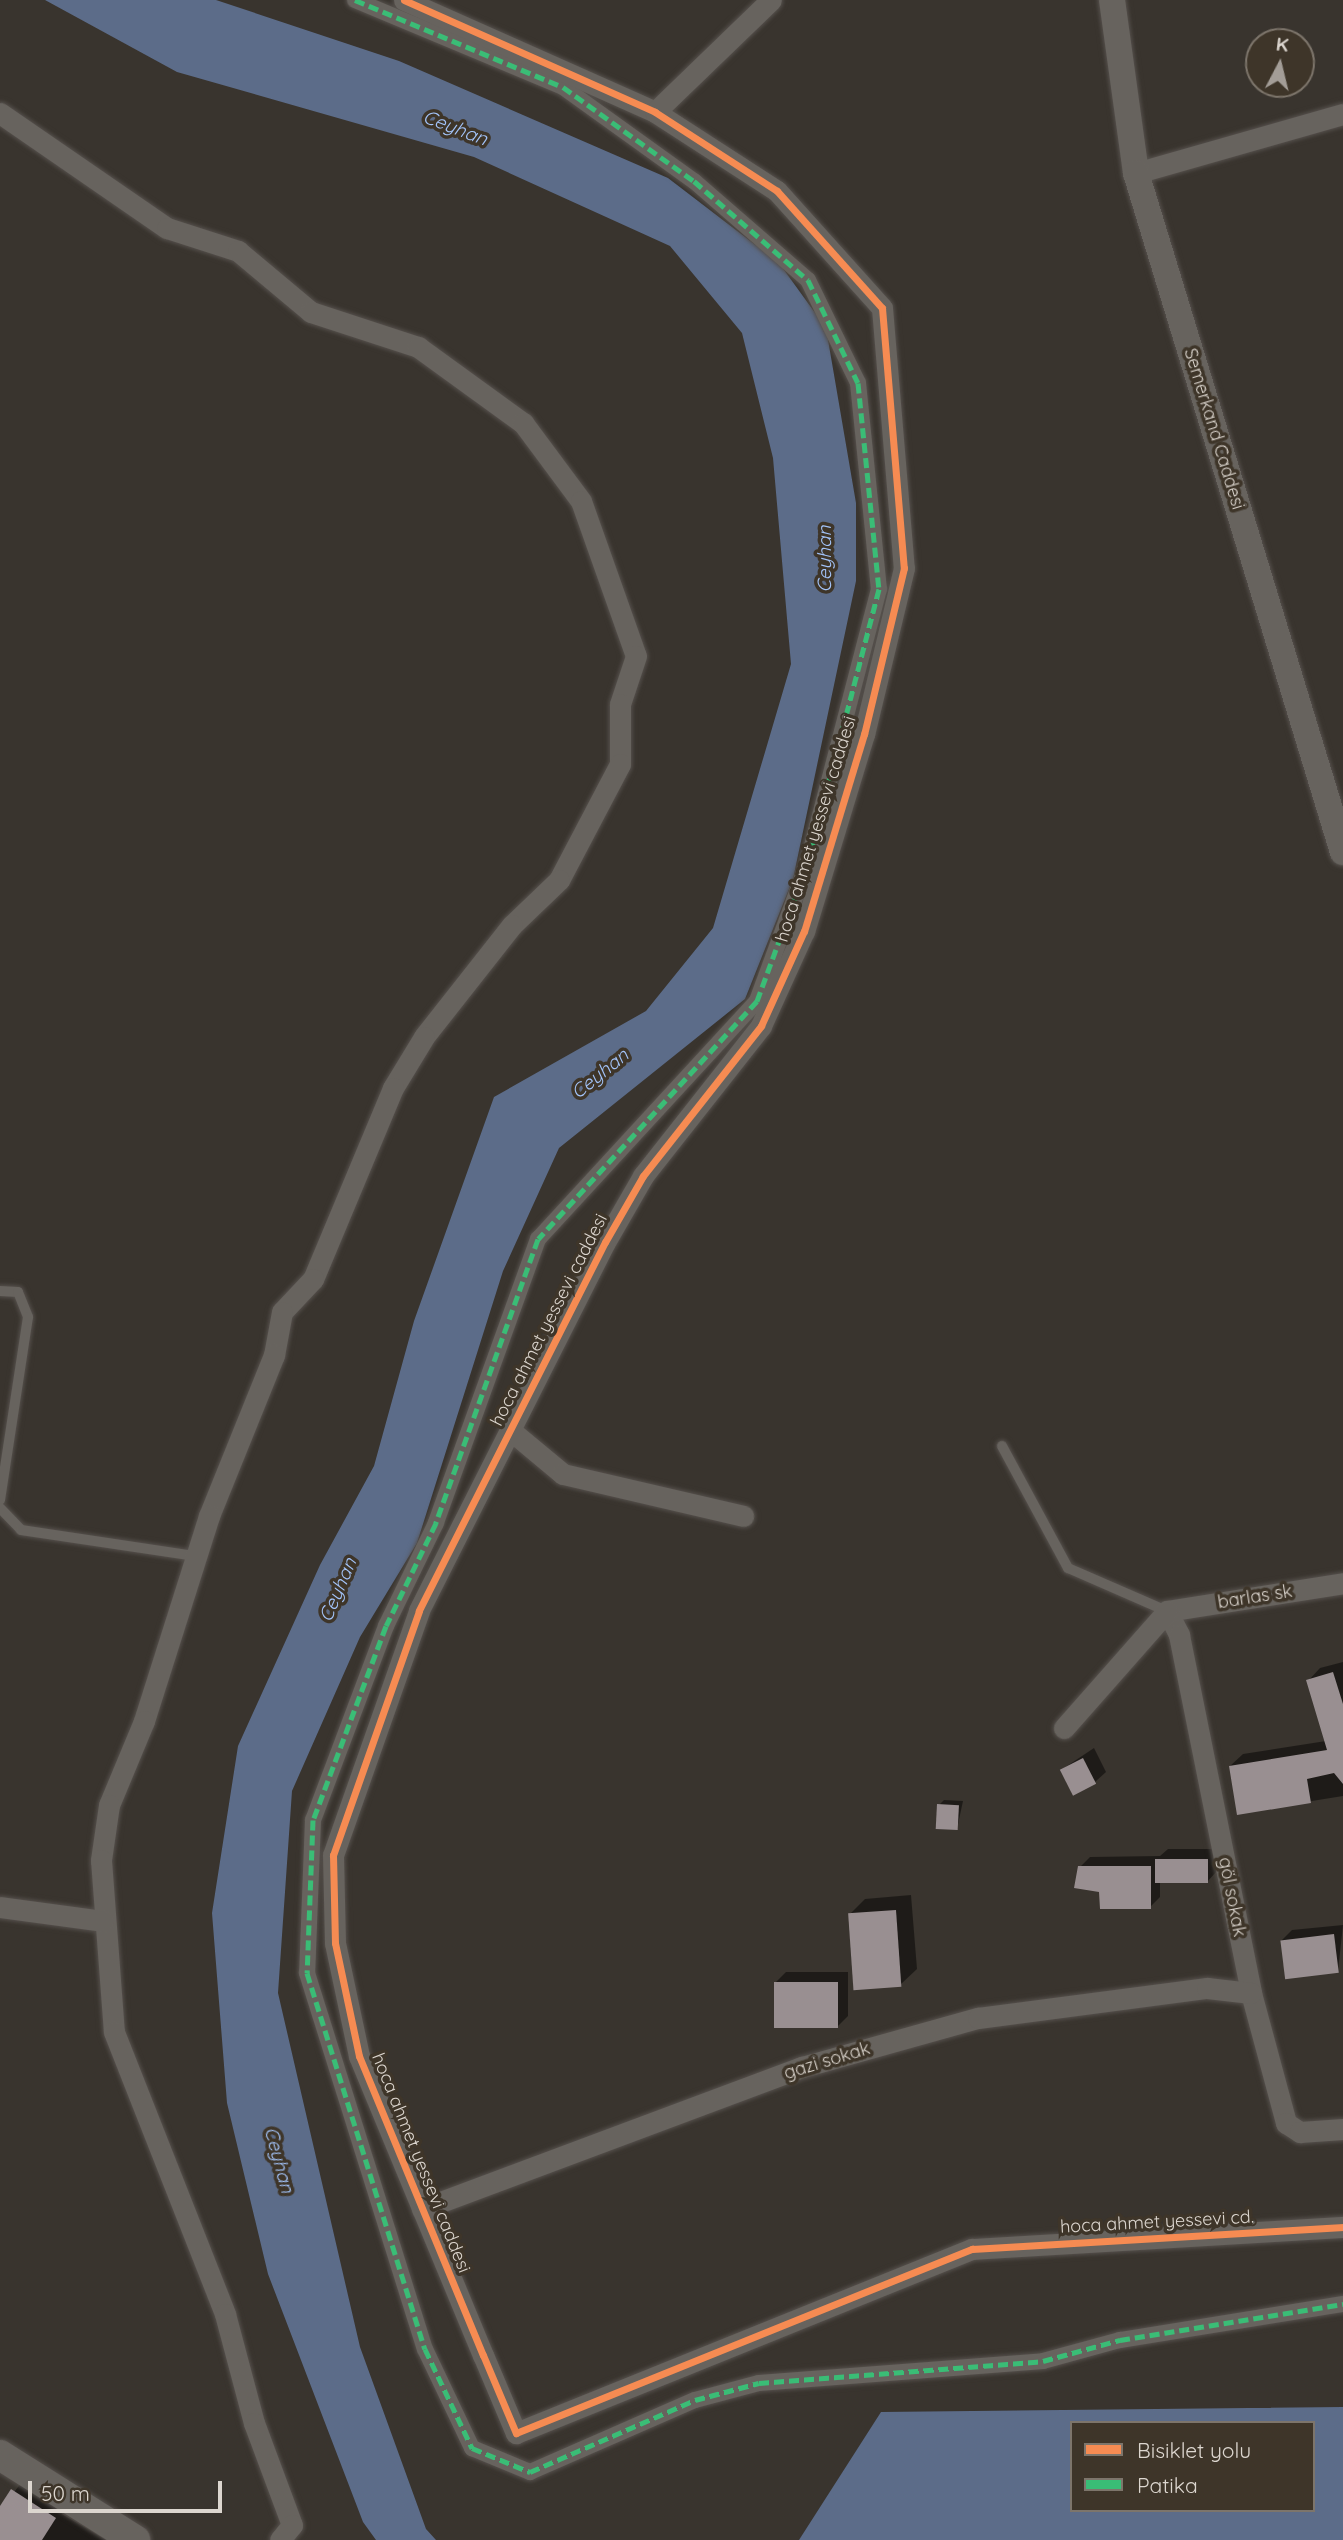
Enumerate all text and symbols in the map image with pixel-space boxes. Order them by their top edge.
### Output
north arrow [1245,28,1315,98]
text: K [1275,31,1290,57]
water label: Ceyhan [420,105,490,151]
street label: Semerkand Caddesi [1179,346,1249,512]
water label: Ceyhan [814,525,836,593]
street label: hoca ahmet yessevi caddesi [771,713,861,945]
water label: Ceyhan [567,1044,633,1104]
street label: hoca ahmet yessevi caddesi [486,1210,612,1430]
water label: Ceyhan [314,1555,362,1625]
street label: barlas sk [1216,1580,1294,1614]
street label: göl sokak [1214,1855,1250,1939]
street label: gazi sokak [781,2038,873,2084]
street label: hoca ahmet yessevi caddesi [367,2050,475,2276]
water label: Ceyhan [259,2125,299,2195]
street label: hoca ahmet yessevi cd. [1060,2206,1254,2238]
legend [1070,2421,1315,2512]
text: Bisiklet yolu [1137,2437,1251,2463]
scale bar [32,2466,226,2510]
text: Patika [1137,2472,1198,2498]
text: 50 m [41,2480,90,2506]

